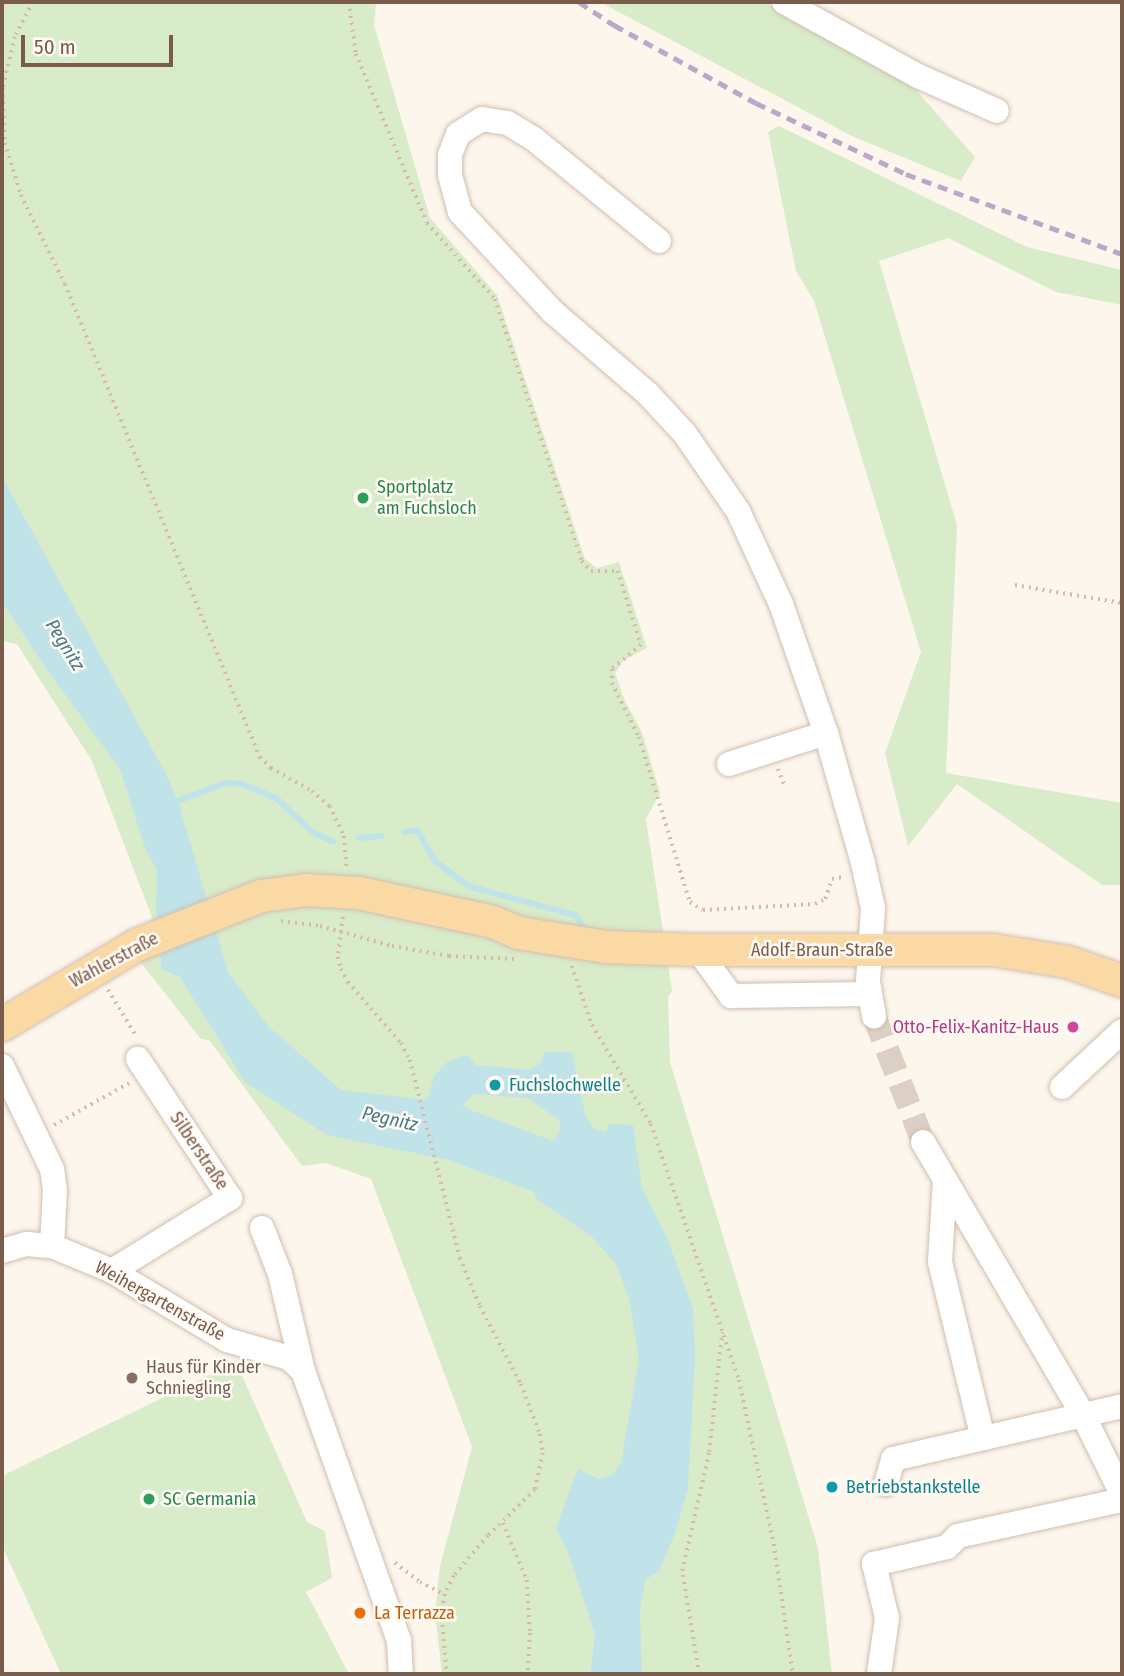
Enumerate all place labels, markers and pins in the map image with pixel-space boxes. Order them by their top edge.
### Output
place label: Sportplatz am Fuchsloch [377,477,477,520]
marker: Sportplatz am Fuchsloch [355,490,371,506]
place label: Otto-Felix-Kanitz-Haus [893,1016,1059,1038]
marker: Otto-Felix-Kanitz-Haus [1065,1019,1081,1035]
place label: Fuchslochwelle [509,1074,621,1096]
marker: Fuchslochwelle [487,1077,503,1093]
place label: Haus für Kinder Schniegling [146,1357,261,1400]
marker: Haus für Kinder Schniegling [124,1370,140,1386]
place label: Betriebstankstelle [846,1476,980,1498]
marker: Betriebstankstelle [824,1479,840,1495]
place label: SC Germania [163,1488,256,1510]
marker: SC Germania [141,1491,157,1507]
place label: La Terrazza [374,1602,455,1624]
marker: La Terrazza [352,1605,368,1621]

